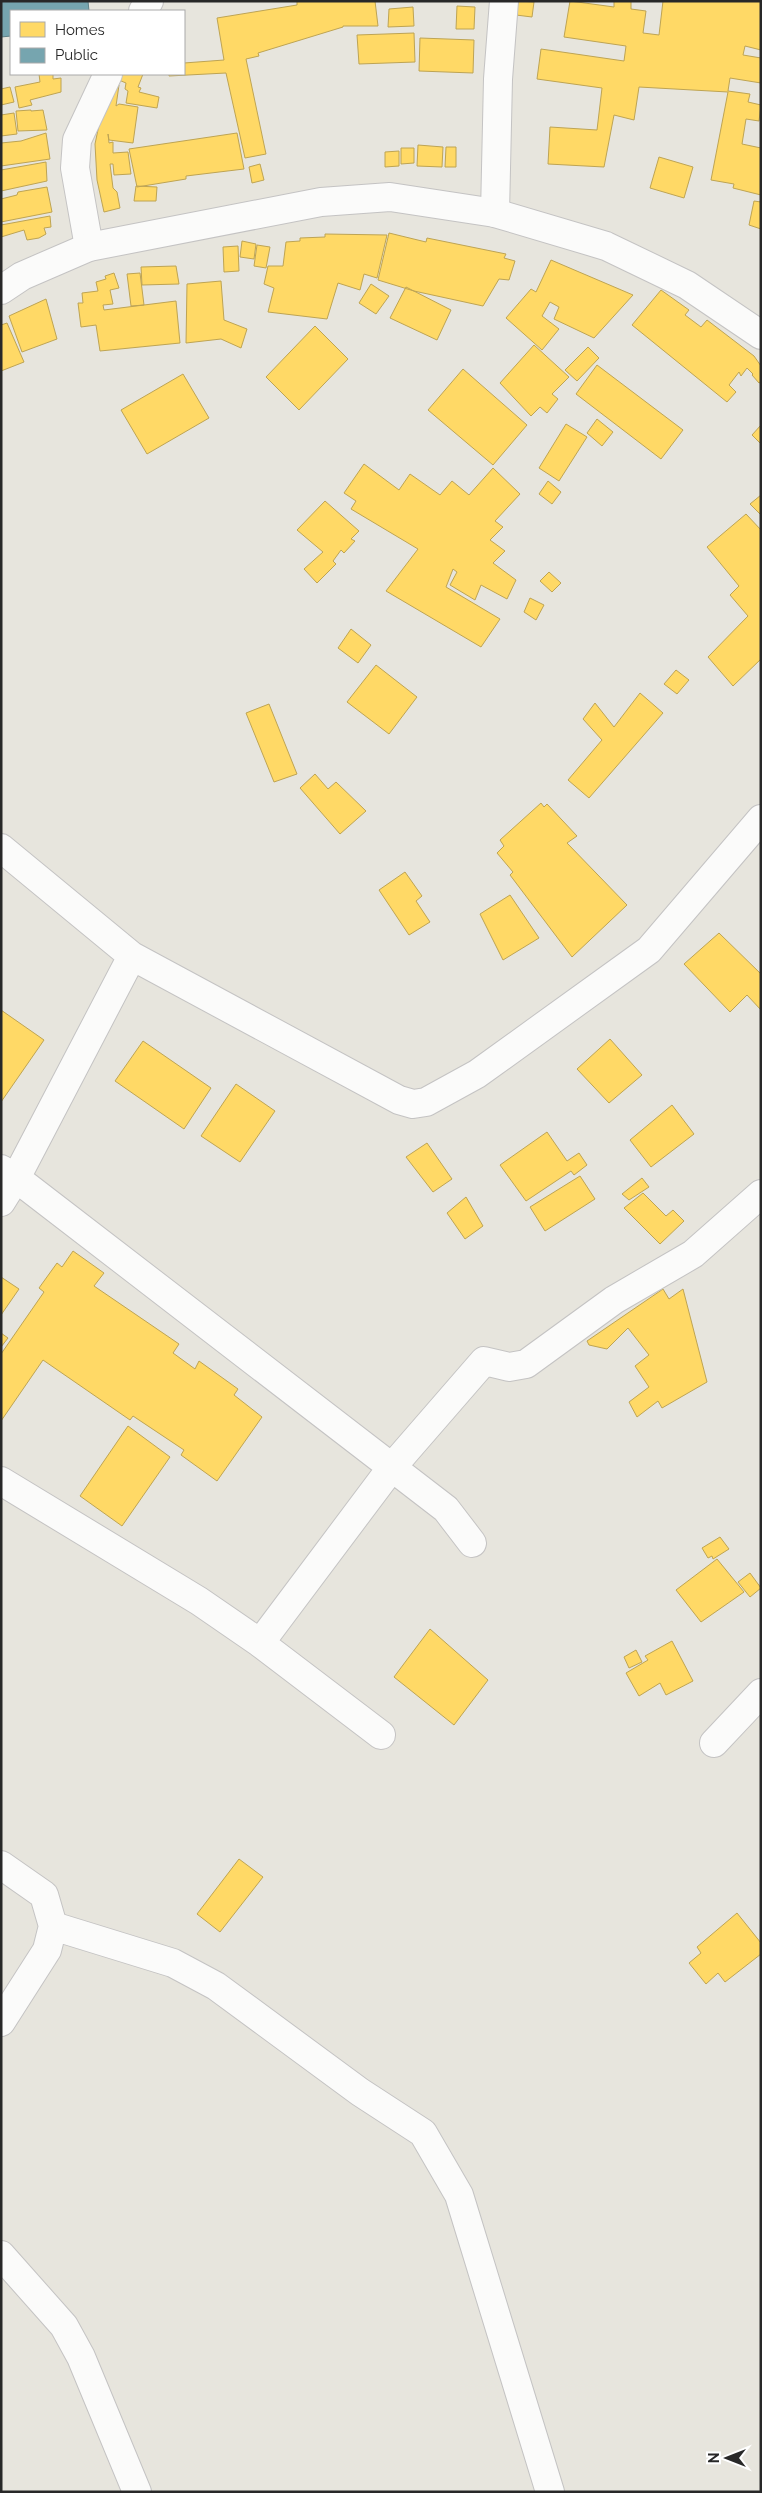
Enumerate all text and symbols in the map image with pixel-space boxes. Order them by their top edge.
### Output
legend [10,10,185,75]
text: Homes [55,21,105,39]
text: Public [55,46,98,64]
north arrow [702,2433,752,2483]
text: N [706,2453,722,2463]

